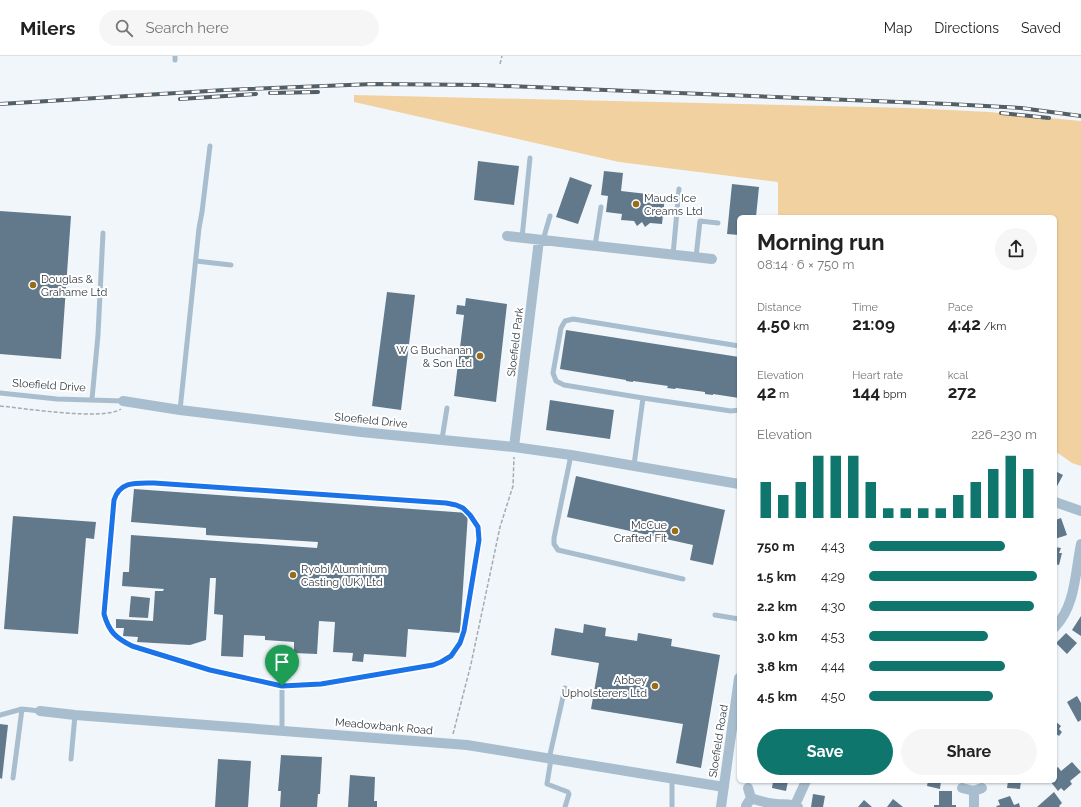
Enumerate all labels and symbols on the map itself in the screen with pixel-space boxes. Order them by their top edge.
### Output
place label: Mauds Ice Creams Ltd [644,192,703,218]
marker: Mauds Ice Creams Ltd [631,199,641,209]
place label: Douglas & Grahame Ltd [41,273,107,299]
marker: Douglas & Grahame Ltd [28,280,38,290]
street label: Sloefield Park [505,307,526,377]
place label: W G Buchanan & Son Ltd [396,344,472,370]
marker: W G Buchanan & Son Ltd [475,351,485,361]
street label: Sloefield Drive [12,376,87,395]
street label: Sloefield Drive [334,410,409,431]
place label: McCue Crafted Fit [614,519,668,545]
marker: McCue Crafted Fit [670,526,680,536]
place label: Ryobi Aluminium Casting (UK) Ltd [301,563,387,589]
marker: Ryobi Aluminium Casting (UK) Ltd [288,570,298,580]
pin [265,645,299,686]
place label: Abbey Upholsterers Ltd [562,674,647,700]
marker: Abbey Upholsterers Ltd [650,681,660,691]
street label: Sloefield Road [706,704,731,778]
street label: Meadowbank Road [334,716,434,737]

